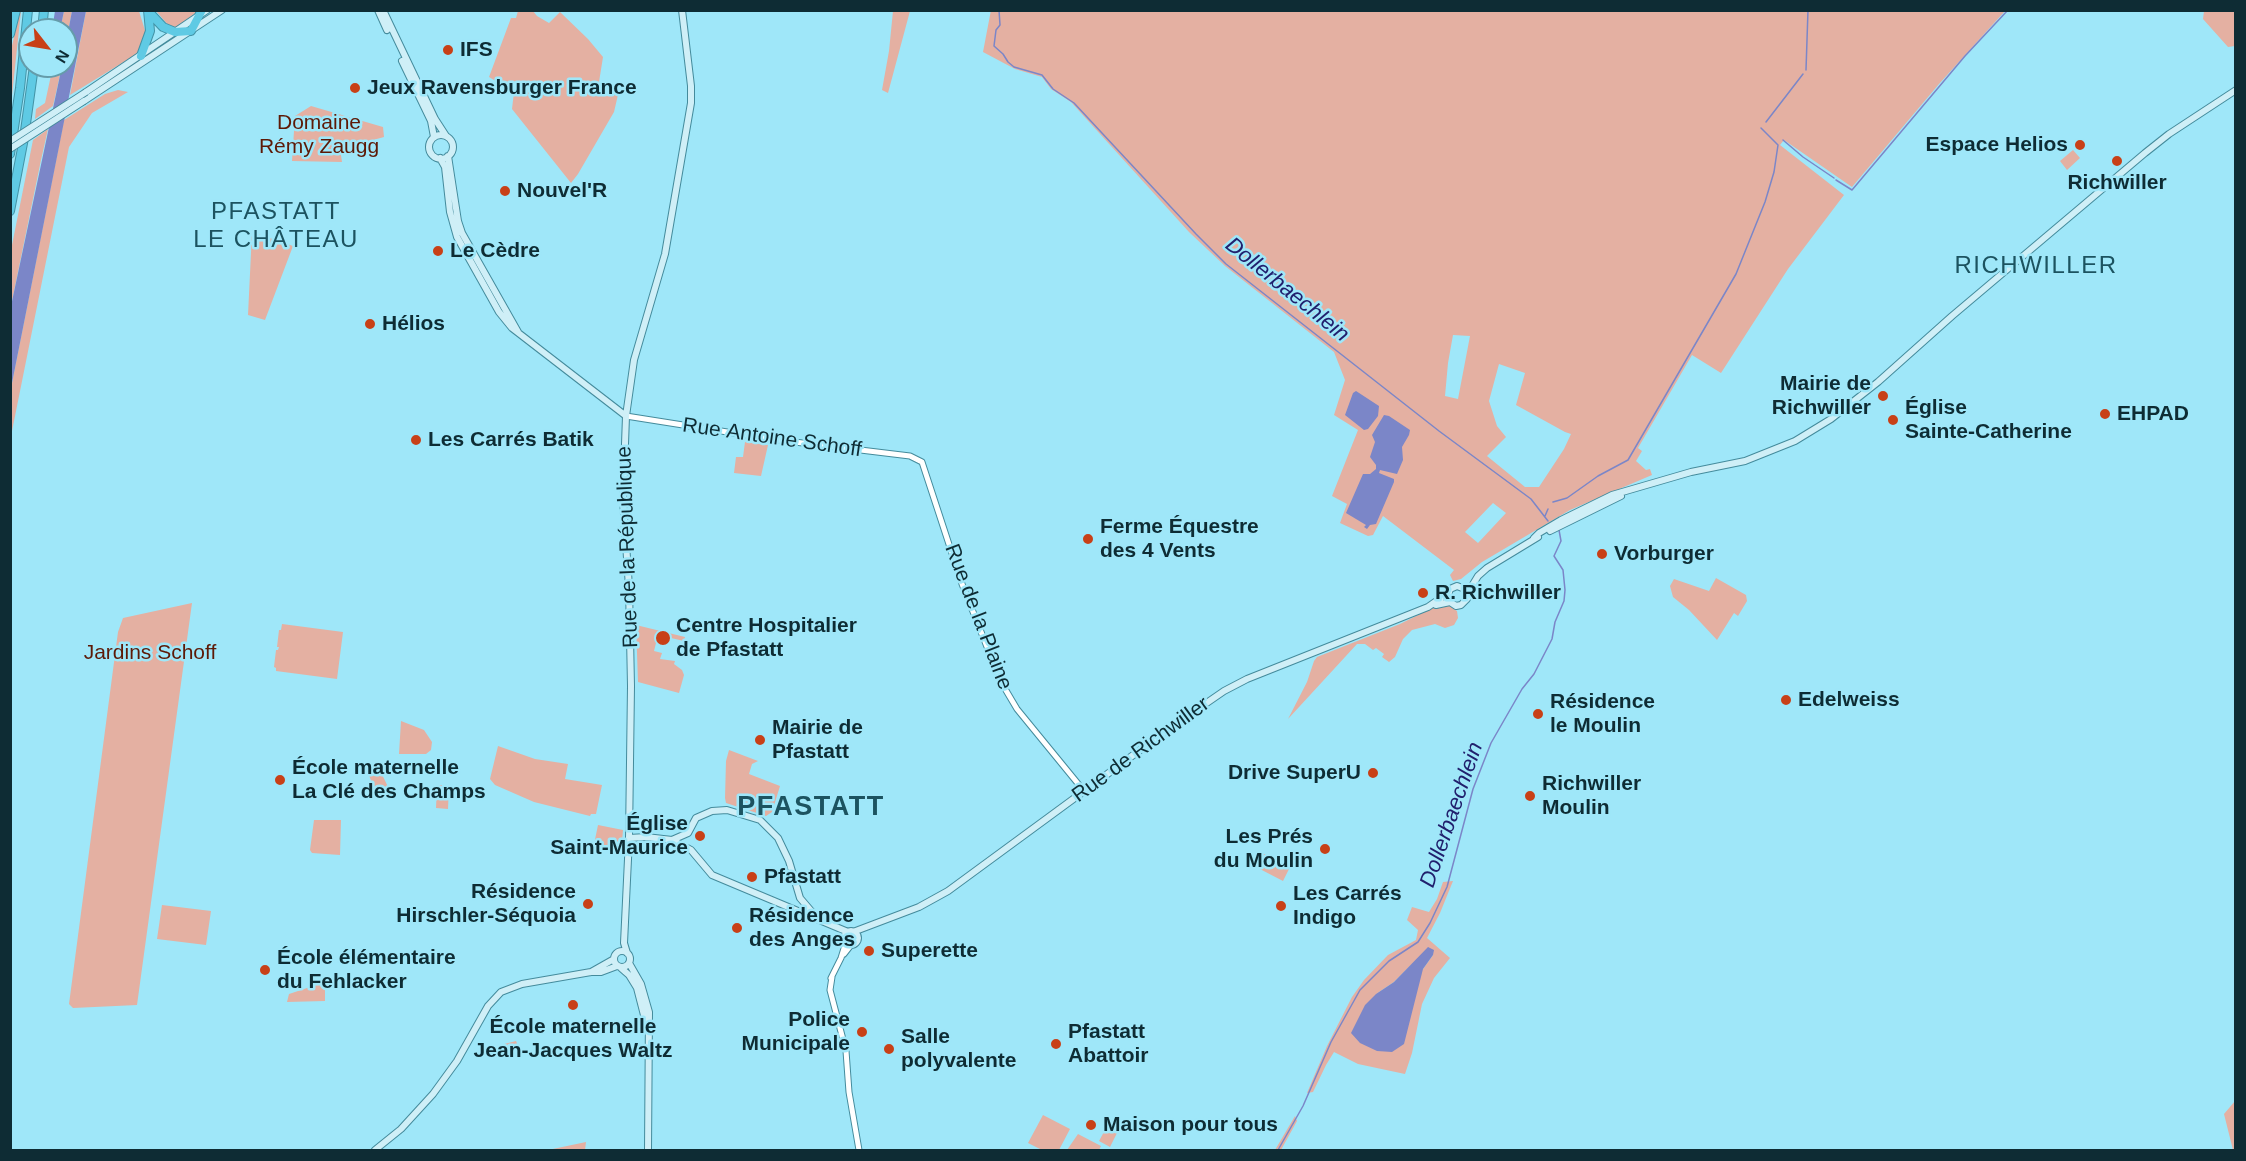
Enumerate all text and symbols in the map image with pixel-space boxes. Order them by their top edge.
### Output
north arrow [18,18,78,78]
place label: IFS [460,37,493,63]
marker: IFS [441,43,455,57]
text: N [52,47,72,66]
place label: Jeux Ravensburger France [367,75,637,101]
marker: Jeux Ravensburger France [348,81,362,95]
park label: Domaine Rémy Zaugg [259,110,379,160]
place label: Espace Helios [1926,132,2068,158]
marker: Espace Helios [2073,138,2087,152]
marker: Richwiller [2110,154,2124,168]
place label: Richwiller [2067,170,2167,196]
place label: Nouvel'R [517,178,607,204]
marker: Nouvel'R [498,184,512,198]
district label: PFASTATT LE CHÂTEAU [193,198,359,254]
water label: Dollerbaechlein [1220,232,1354,348]
place label: Le Cèdre [450,238,540,264]
marker: Le Cèdre [431,244,445,258]
district label: RICHWILLER [1954,252,2118,280]
place label: Hélios [382,311,445,337]
marker: Hélios [363,317,377,331]
place label: Mairie de Richwiller [1772,371,1871,421]
marker: Mairie de Richwiller [1876,389,1890,403]
place label: Église Sainte-Catherine [1905,395,2072,445]
place label: EHPAD [2117,401,2189,427]
marker: EHPAD [2098,407,2112,421]
street label: Rue Antoine Schoff [681,413,863,463]
marker: Église Sainte-Catherine [1886,413,1900,427]
place label: Les Carrés Batik [428,427,594,453]
marker: Les Carrés Batik [409,433,423,447]
street label: Rue de la République [612,446,644,648]
place label: Ferme Équestre des 4 Vents [1100,514,1259,564]
marker: Ferme Équestre des 4 Vents [1081,532,1095,546]
street label: Rue de la Plaine [939,541,1017,693]
place label: Vorburger [1614,541,1714,567]
marker: Vorburger [1595,547,1609,561]
place label: R. Richwiller [1435,580,1561,606]
marker: R. Richwiller [1416,586,1430,600]
place label: Centre Hospitalier de Pfastatt [676,613,857,663]
marker: Centre Hospitalier de Pfastatt [654,629,672,647]
park label: Jardins Schoff [84,640,216,666]
place label: Edelweiss [1798,687,1900,713]
place label: Résidence le Moulin [1550,689,1655,739]
street label: Rue de Richwiller [1067,692,1215,808]
marker: Edelweiss [1779,693,1793,707]
marker: Résidence le Moulin [1531,707,1545,721]
place label: Mairie de Pfastatt [772,715,863,765]
marker: Mairie de Pfastatt [753,733,767,747]
water label: Dollerbaechlein [1415,739,1489,891]
place label: École maternelle La Clé des Champs [292,755,486,805]
place label: Drive SuperU [1228,760,1361,786]
marker: Drive SuperU [1366,766,1380,780]
place label: Richwiller Moulin [1542,771,1641,821]
marker: École maternelle La Clé des Champs [273,773,287,787]
marker: Richwiller Moulin [1523,789,1537,803]
district label: PFASTATT [737,792,885,824]
place label: Église Saint-Maurice [550,811,688,861]
place label: Les Prés du Moulin [1214,824,1313,874]
marker: Église Saint-Maurice [693,829,707,843]
marker: Les Prés du Moulin [1318,842,1332,856]
place label: Pfastatt [764,864,841,890]
marker: Pfastatt [745,870,759,884]
place label: Résidence Hirschler-Séquoia [396,879,576,929]
place label: Les Carrés Indigo [1293,881,1402,931]
marker: Résidence Hirschler-Séquoia [581,897,595,911]
marker: Les Carrés Indigo [1274,899,1288,913]
place label: Résidence des Anges [749,903,855,953]
marker: Résidence des Anges [730,921,744,935]
place label: Superette [881,938,978,964]
marker: Superette [862,944,876,958]
place label: École élémentaire du Fehlacker [277,945,456,995]
marker: École élémentaire du Fehlacker [258,963,272,977]
marker: École maternelle Jean-Jacques Waltz [566,998,580,1012]
place label: Police Municipale [741,1007,850,1057]
place label: École maternelle Jean-Jacques Waltz [474,1014,672,1064]
place label: Pfastatt Abattoir [1068,1019,1148,1069]
place label: Salle polyvalente [901,1024,1017,1074]
marker: Police Municipale [855,1025,869,1039]
marker: Pfastatt Abattoir [1049,1037,1063,1051]
marker: Salle polyvalente [882,1042,896,1056]
place label: Maison pour tous [1103,1112,1278,1138]
marker: Maison pour tous [1084,1118,1098,1132]

